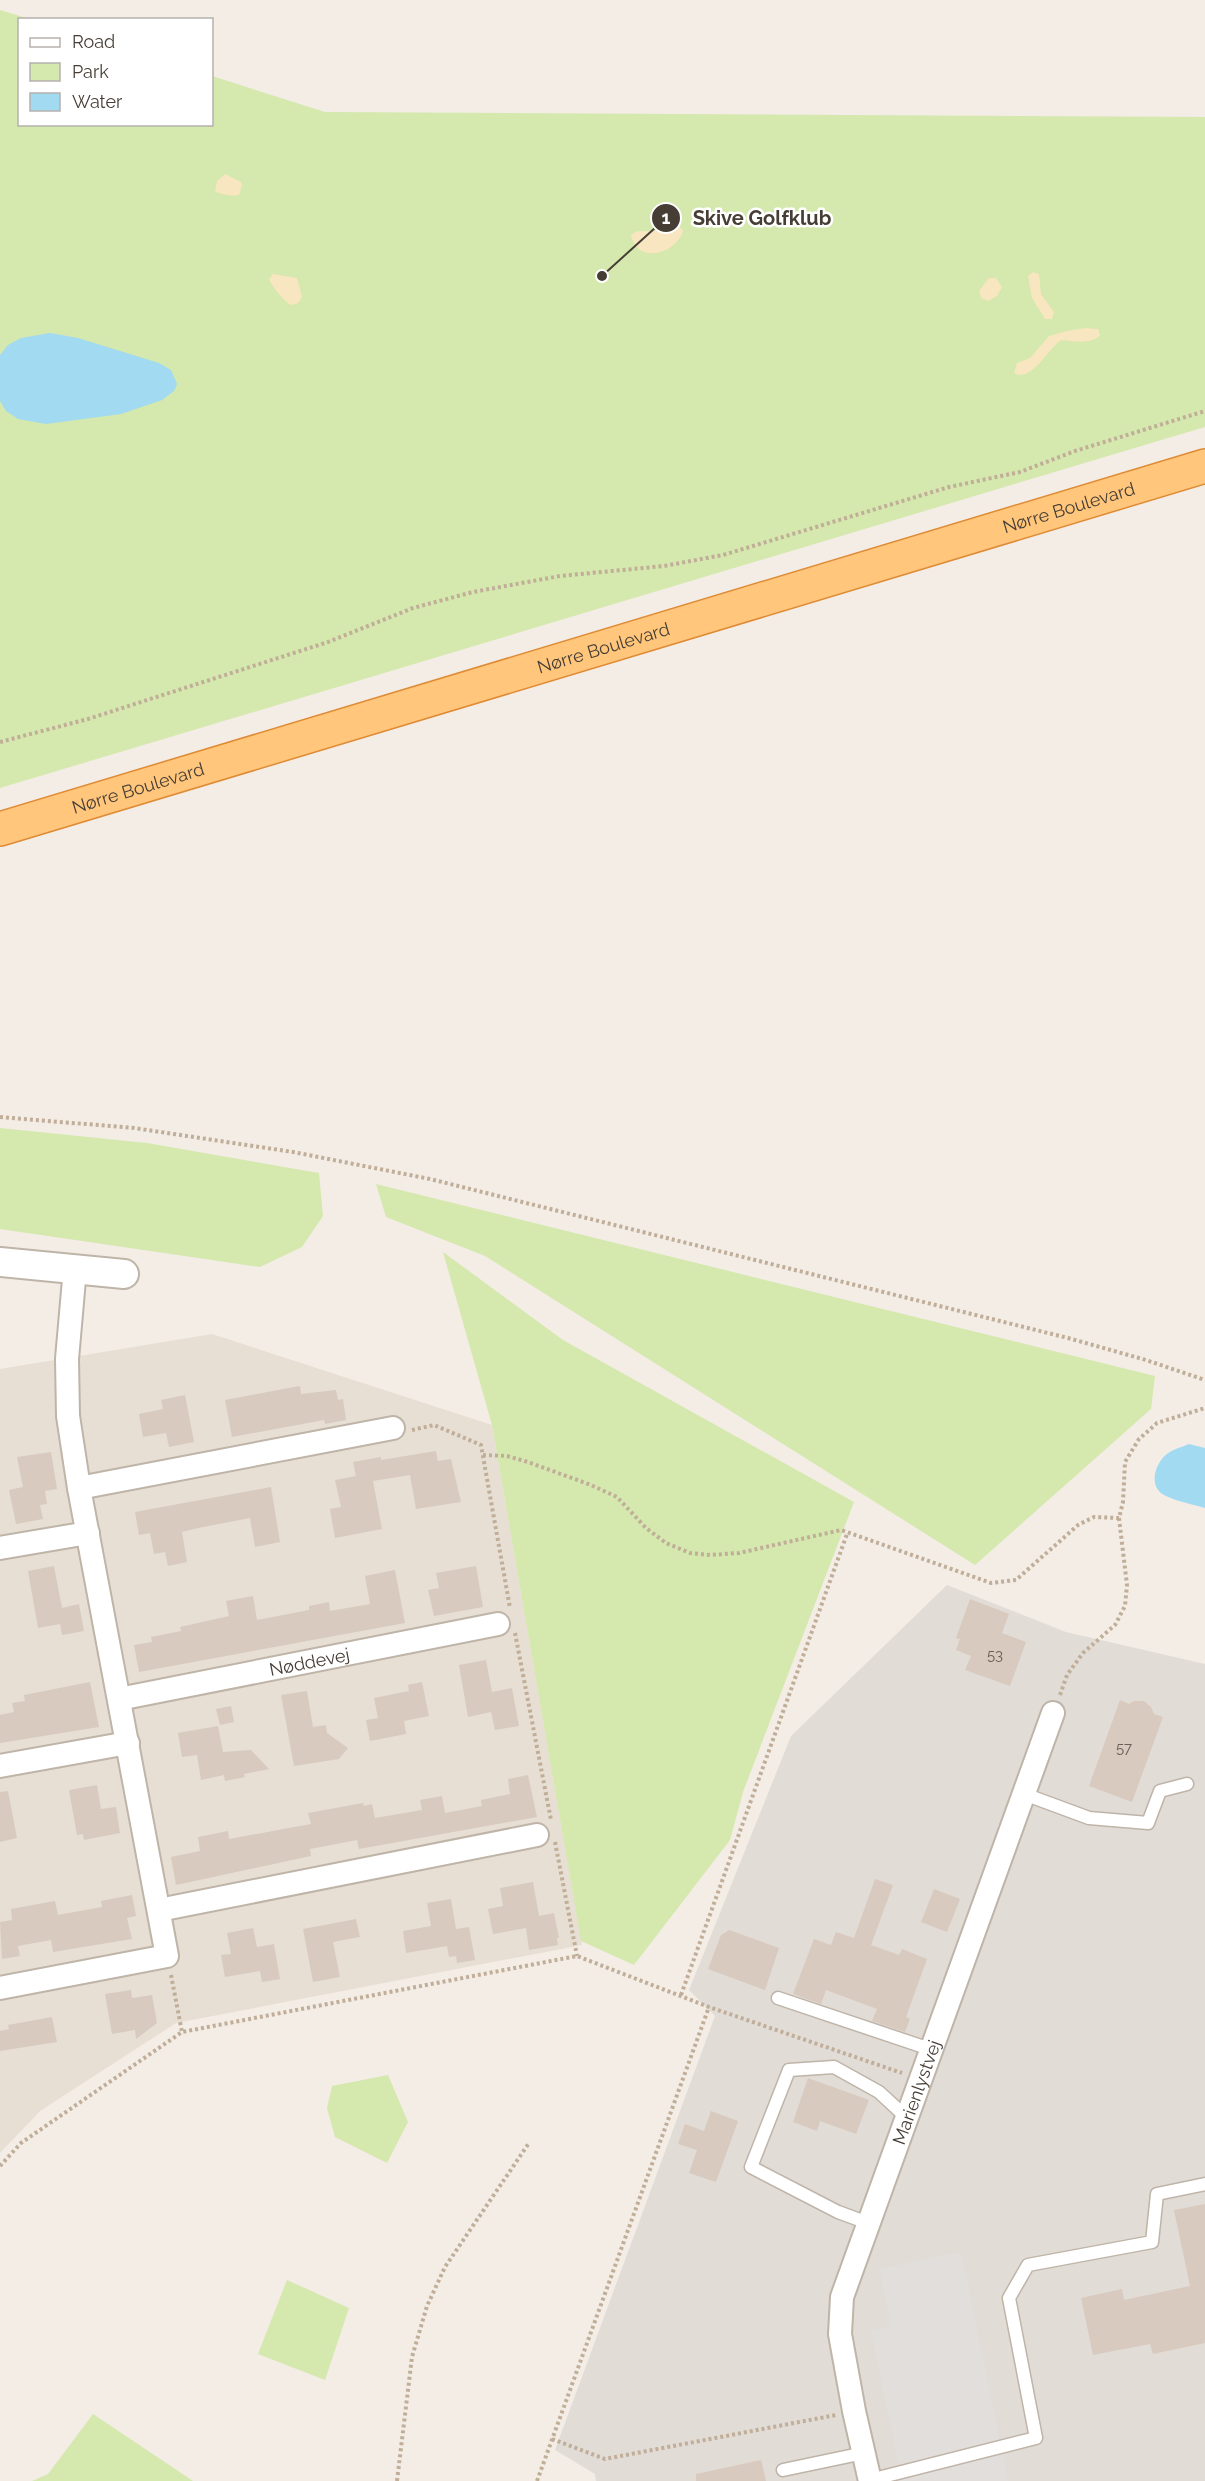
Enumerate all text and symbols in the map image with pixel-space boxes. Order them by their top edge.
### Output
legend [18,18,213,126]
text: Road [72,31,115,52]
text: Park [72,61,109,82]
text: Water [72,91,123,112]
callout: Skive Golfklub [651,199,844,237]
text: Skive Golfklub [693,206,832,230]
text: 1 [662,207,671,228]
street label: Nørre Boulevard [1000,477,1137,537]
street label: Nørre Boulevard [535,617,672,677]
street label: Nørre Boulevard [69,758,207,817]
street label: Nøddevej [267,1643,351,1680]
house number: 53 [987,1646,1003,1664]
house number: 57 [1116,1739,1132,1757]
street label: Marienlystvej [888,2037,945,2147]

